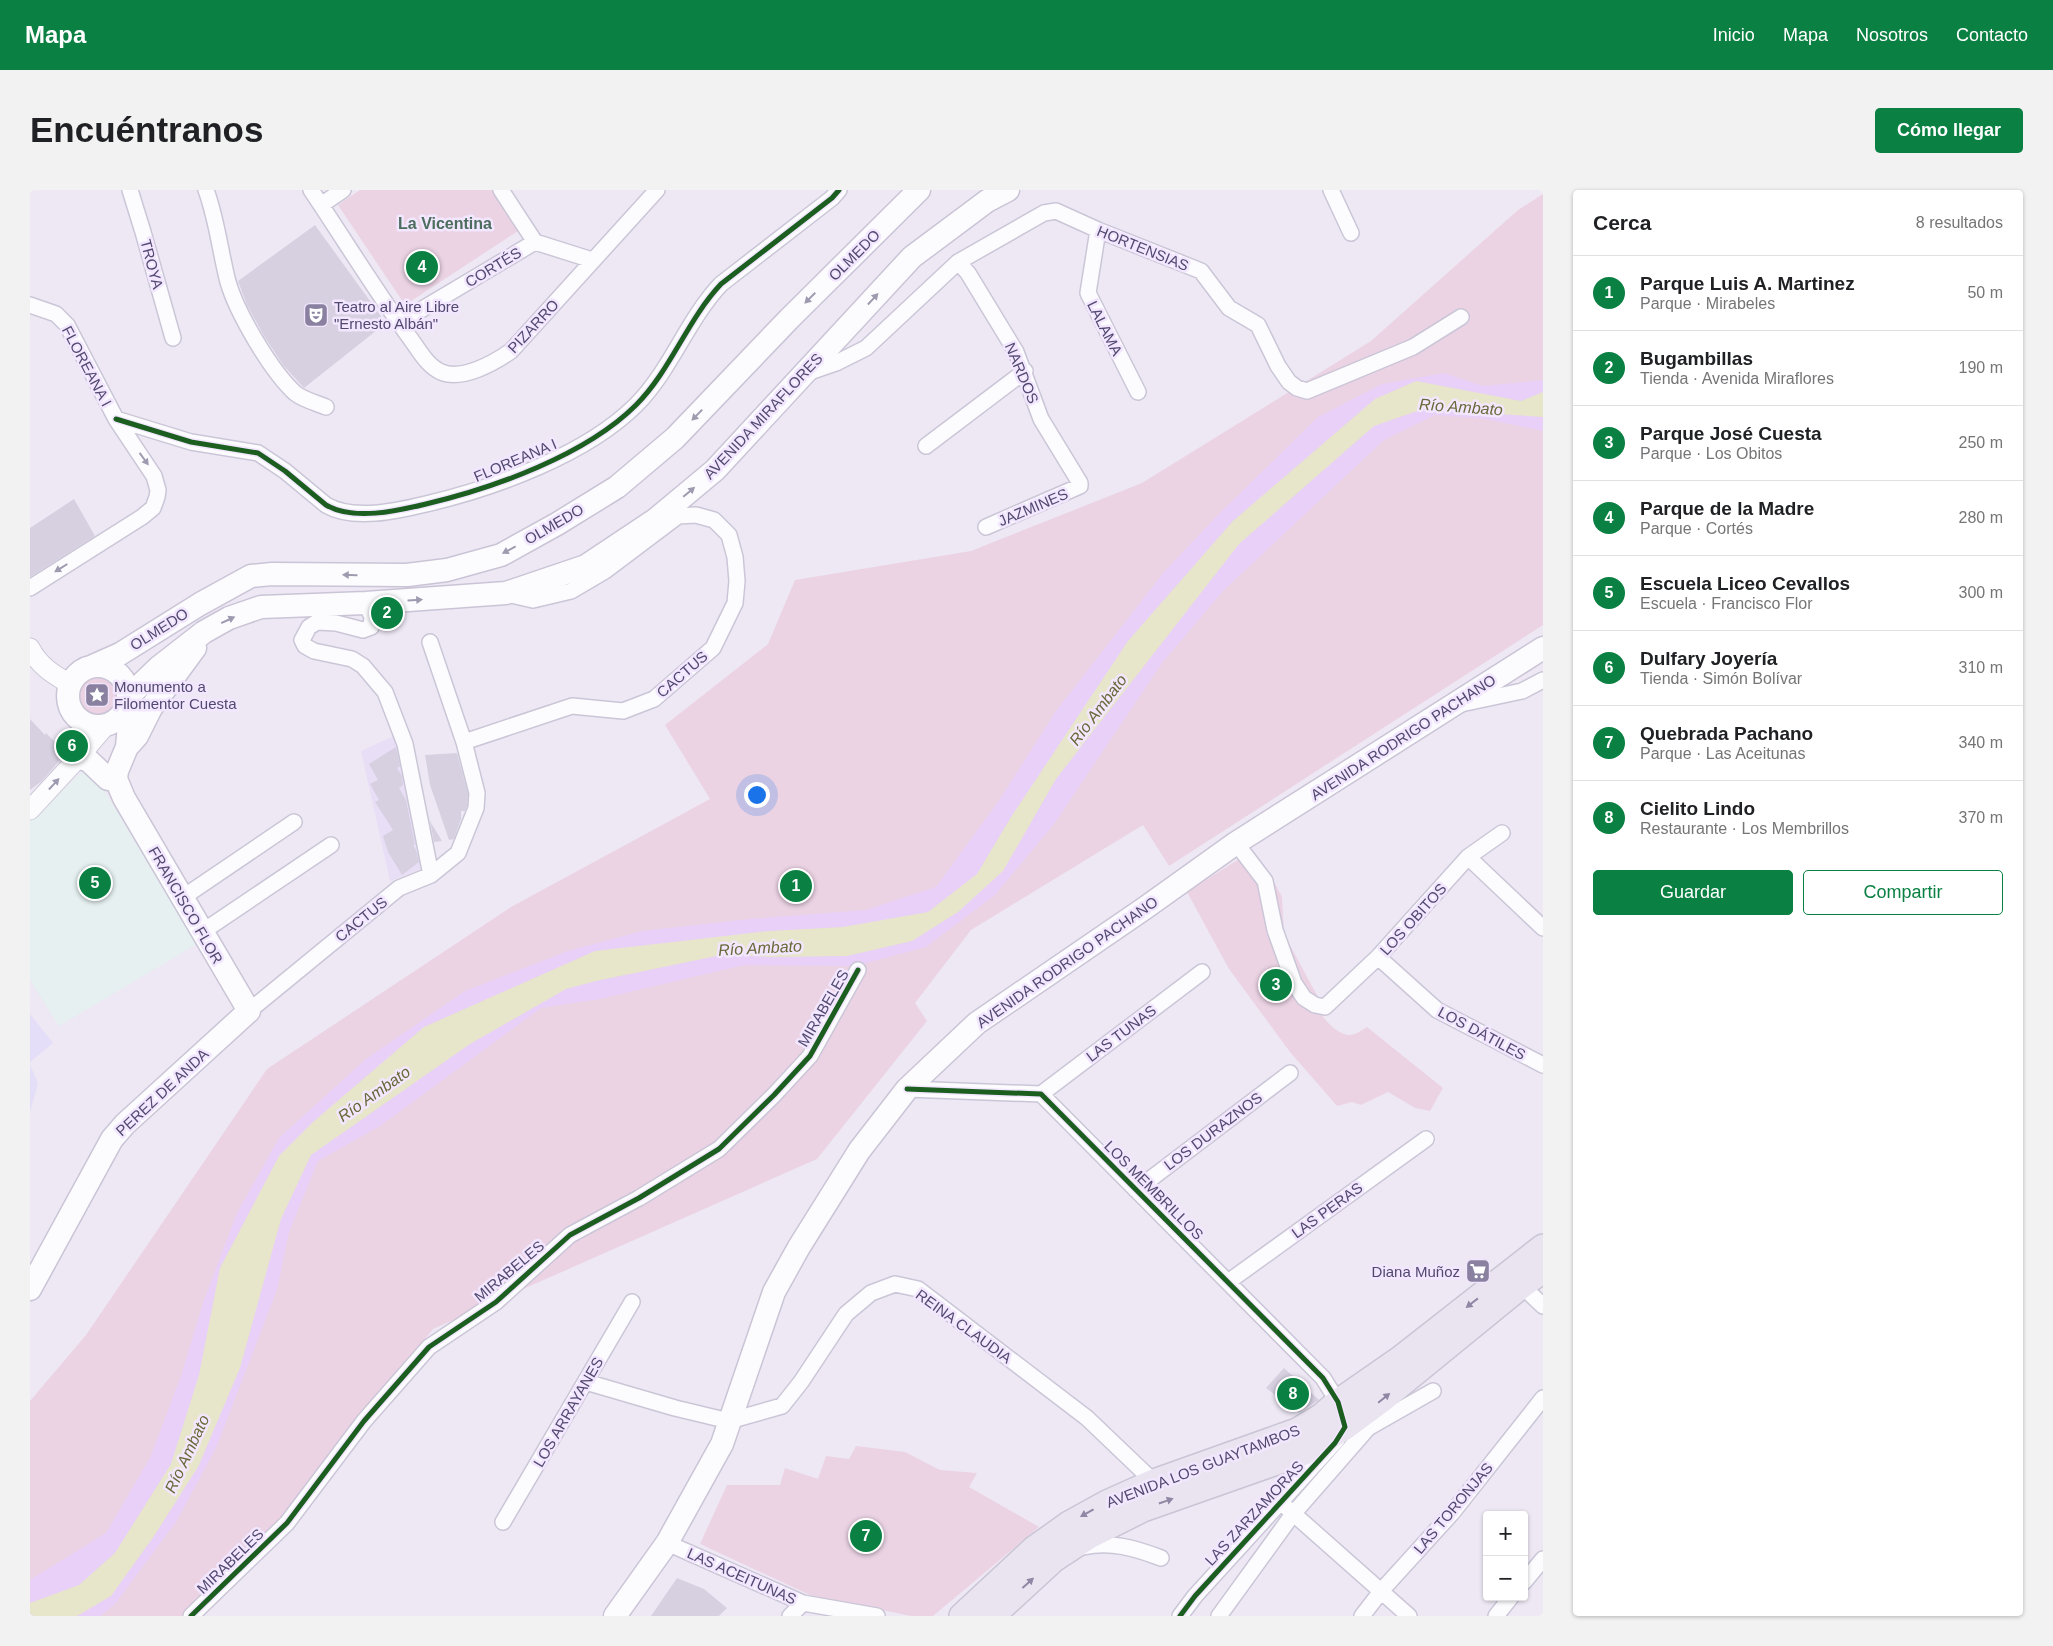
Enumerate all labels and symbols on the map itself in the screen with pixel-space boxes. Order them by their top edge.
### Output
district label: La Vicentina [398,215,492,232]
street label: HORTENSIAS [1095,222,1191,274]
street label: OLMEDO [825,226,883,284]
street label: TROYA [137,237,167,291]
street label: CORTÉS [462,244,524,290]
pin: 4 [406,248,438,286]
one-way arrow [804,292,816,304]
one-way arrow [867,293,879,305]
street label: PIZARRO [504,296,562,356]
place label: Teatro al Aire Libre "Ernesto Albán" [334,298,459,332]
street label: LALAMA [1084,298,1126,358]
theatre icon: Teatro al Aire Libre "Ernesto Albán" [303,302,329,328]
street label: FLOREANA I [59,323,115,409]
street label: NARDOS [1002,340,1042,406]
street label: AVENIDA MIRAFLORES [700,350,826,482]
water label: Río Ambato [1419,396,1504,418]
one-way arrow [691,409,703,421]
street label: FLOREANA I [471,435,559,485]
one-way arrow [139,452,149,466]
street label: JAZMINES [996,485,1070,529]
one-way arrow [682,486,694,498]
street label: OLMEDO [522,500,586,548]
one-way arrow [502,546,516,554]
one-way arrow [55,564,68,573]
one-way arrow [342,571,358,579]
pin: 2 [371,594,403,632]
one-way arrow [407,595,423,603]
street label: OLMEDO [127,605,191,653]
one-way arrow [220,615,235,624]
street label: CACTUS [653,647,711,701]
water label: Río Ambato [1066,671,1130,749]
street label: AVENIDA RODRIGO PACHANO [1307,671,1499,803]
place label: Monumento a Filomentor Cuesta [114,678,237,712]
place icon: Monumento a Filomentor Cuesta [84,682,110,708]
pin: 6 [56,727,88,765]
one-way arrow [48,779,60,791]
your location [744,782,770,808]
street label: FRANCISCO FLOR [146,843,227,967]
pin: 5 [79,864,111,902]
pin: 1 [780,867,812,905]
street label: LOS OBITOS [1376,880,1450,958]
street label: CACTUS [332,893,390,945]
street label: AVENIDA RODRIGO PACHANO [973,893,1161,1031]
water label: Río Ambato [718,937,802,959]
pin: 3 [1260,966,1292,1004]
street label: MIRABELES [794,967,852,1049]
street label: LAS TUNAS [1083,1001,1159,1065]
street label: LOS DÁTILES [1435,1003,1529,1063]
street label: PEREZ DE ANDA [112,1045,212,1139]
water label: Río Ambato [335,1063,413,1125]
street label: LOS DURAZNOS [1161,1089,1265,1173]
street label: LOS MEMBRILLOS [1101,1137,1207,1243]
street label: LAS PERAS [1288,1179,1366,1241]
street label: MIRABELES [471,1237,547,1305]
supermarket icon: Diana Muñoz [1465,1258,1491,1284]
place label: Diana Muñoz [1372,1263,1460,1280]
street label: REINA CLAUDIA [913,1286,1015,1366]
one-way arrow [1465,1297,1478,1308]
street label: LOS ARRAYANES [530,1354,606,1470]
pin: 8 [1277,1375,1309,1413]
one-way arrow [1378,1392,1391,1403]
water label: Río Ambato [162,1412,212,1496]
street label: AVENIDA LOS GUAYTAMBOS [1104,1421,1302,1511]
street label: LAS ZARZAMORAS [1201,1457,1307,1569]
street label: LAS TORONJAS [1410,1459,1496,1557]
one-way arrow [1159,1496,1174,1504]
one-way arrow [1080,1509,1094,1518]
pin: 7 [850,1517,882,1555]
street label: MIRABELES [193,1525,267,1597]
street label: LAS ACEITUNAS [685,1544,799,1608]
one-way arrow [1022,1577,1034,1589]

